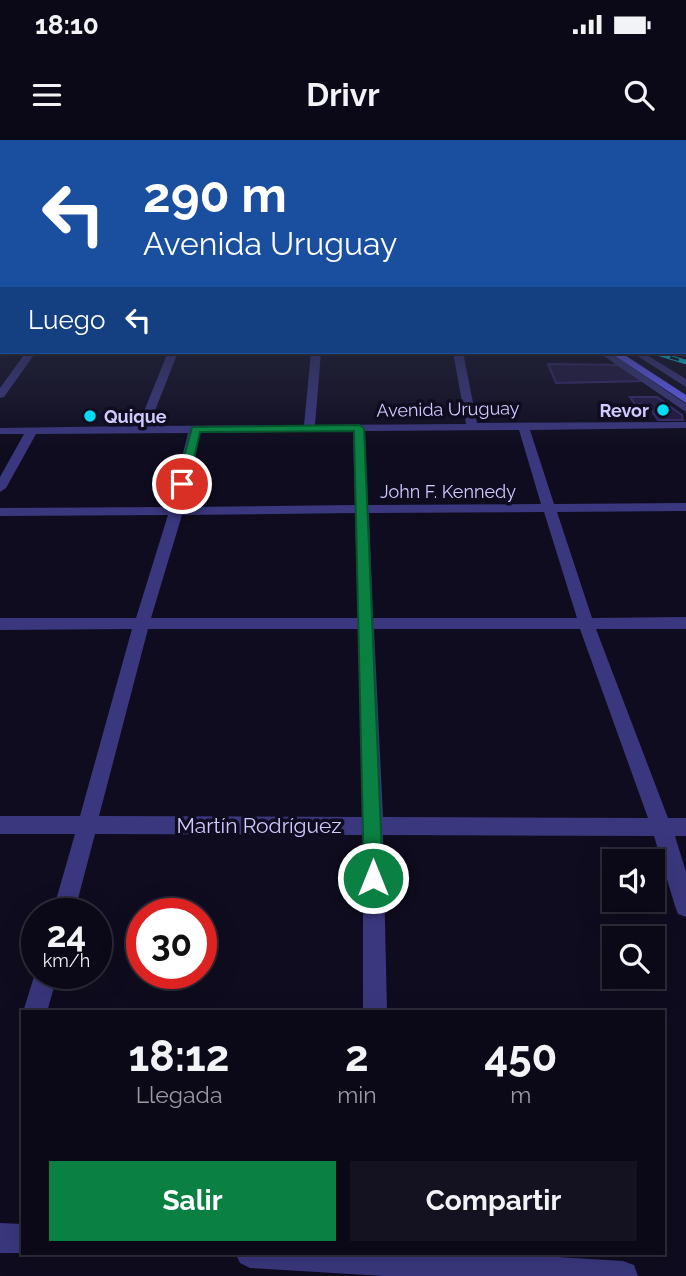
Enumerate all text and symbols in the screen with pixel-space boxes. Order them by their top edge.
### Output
text: 18:10 [35,10,99,40]
icon: menu [28,76,66,114]
text: Drivr [306,76,380,113]
icon: search [620,76,658,114]
text: 290 m [143,166,287,223]
icon: left [28,168,119,259]
text: Avenida Uruguay [143,225,397,262]
icon: left [119,301,157,339]
text: Luego [28,305,105,335]
street label: Avenida Uruguay [376,397,520,421]
place label: Revor [599,400,649,421]
marker: Revor [655,402,671,418]
place label: Quique [104,406,167,427]
marker: Quique [82,408,98,424]
pin [152,454,212,514]
icon: arrive [163,465,201,503]
street label: John F. Kennedy [380,481,516,502]
street label: Martín Rodríguez [176,813,342,838]
position arrow [336,841,410,915]
map controls [602,849,665,989]
button: sound [602,849,665,912]
speed limit sign: 30 [126,898,217,989]
text: 24 [47,914,86,955]
button: search [602,926,665,989]
text: km/h [43,950,90,971]
text: 18:12 [129,1032,230,1081]
text: 2 [345,1032,369,1081]
text: 450 [484,1032,557,1081]
text: Llegada [136,1081,222,1108]
text: min [337,1081,377,1108]
text: m [510,1081,531,1108]
button: Salir [49,1161,336,1241]
button: Compartir [350,1161,637,1241]

